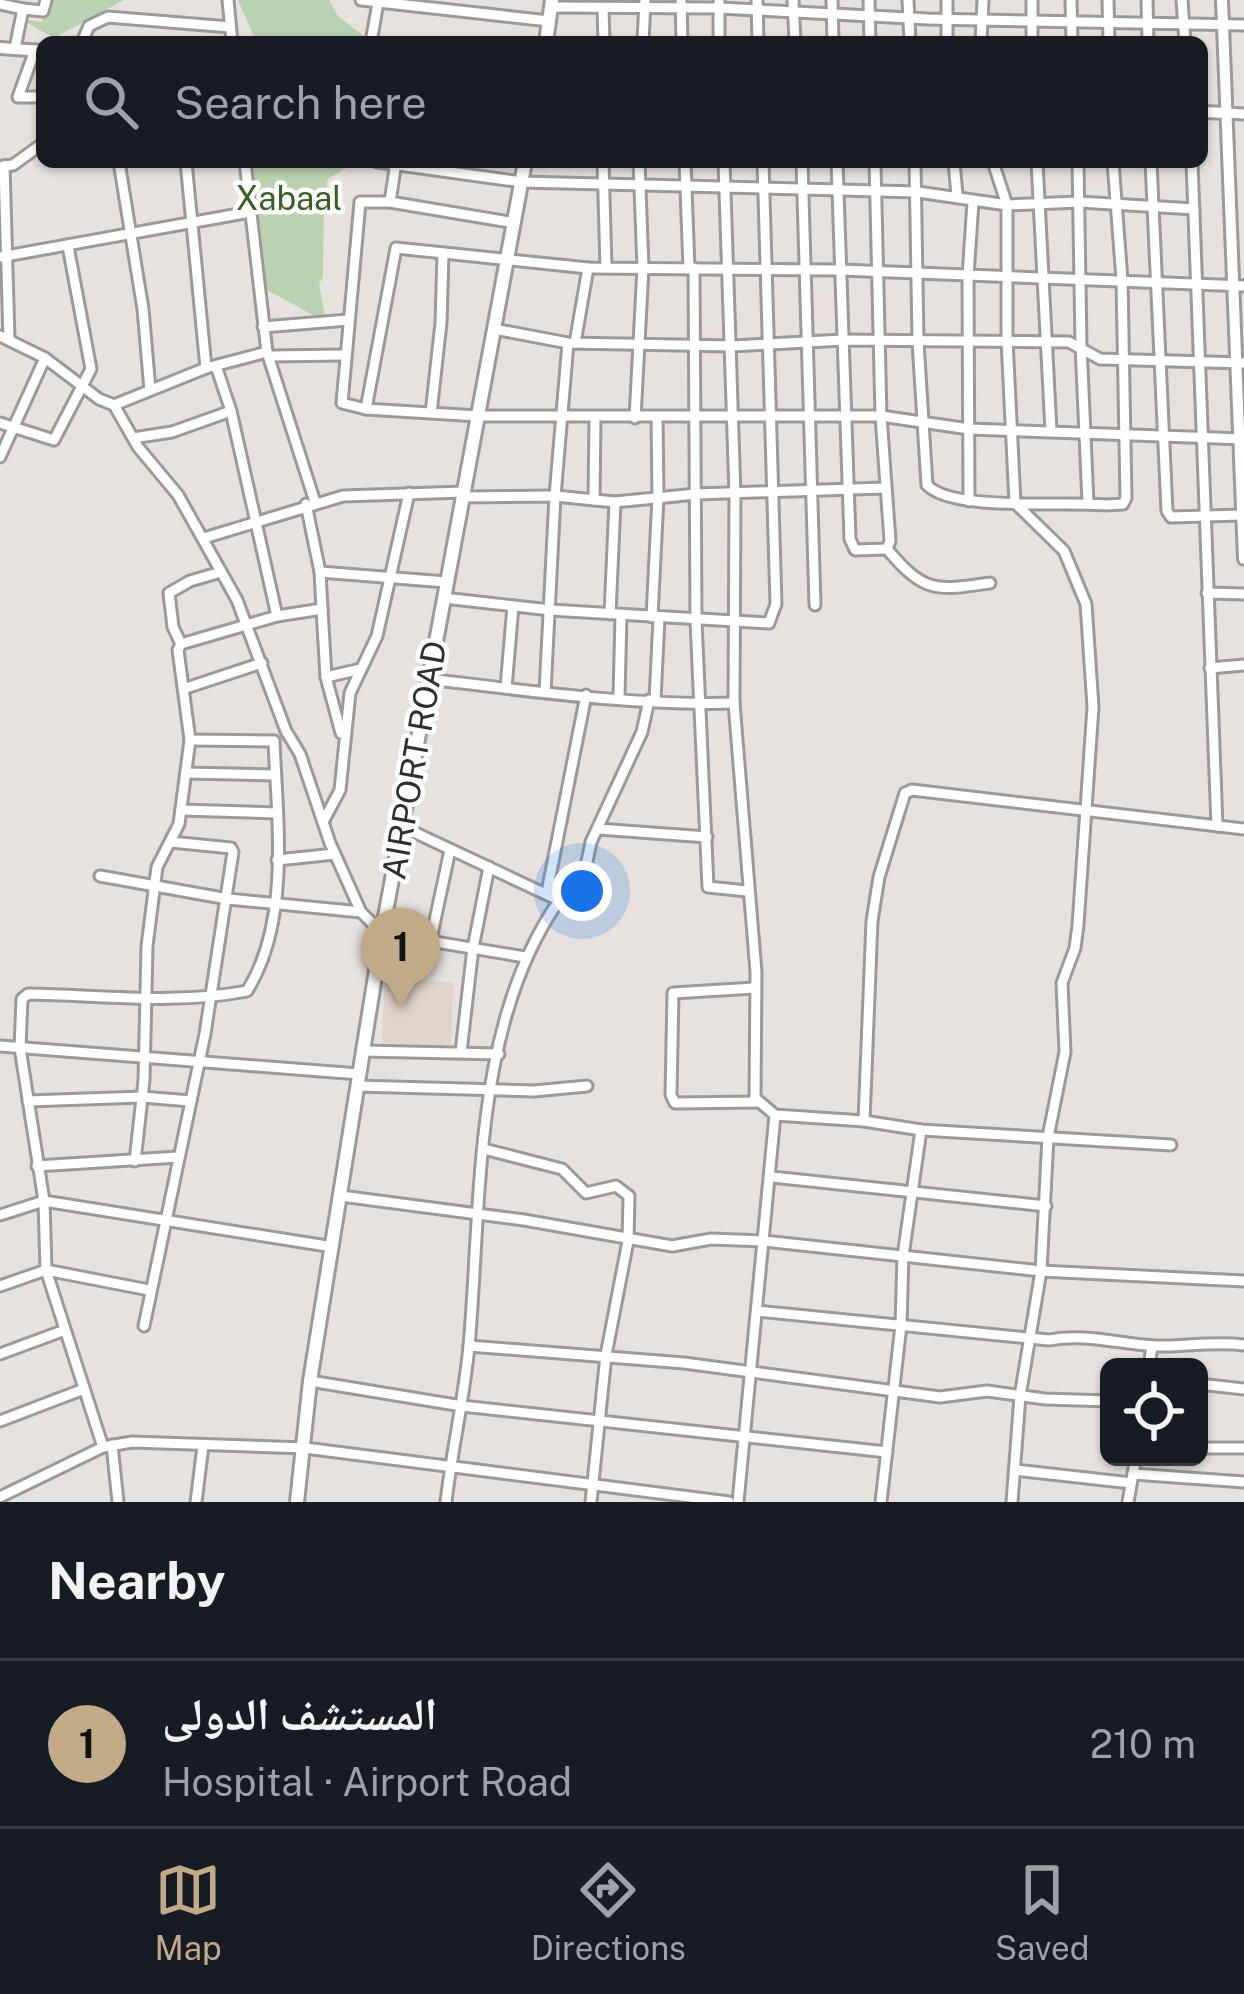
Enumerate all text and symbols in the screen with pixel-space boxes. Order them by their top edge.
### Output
search box [36,36,1208,168]
icon: search [78,69,144,135]
text: Search here [174,76,427,129]
park label: Xabaal [236,179,342,217]
street label: AIRPORT ROAD [374,638,454,882]
your location [552,861,612,921]
pin: 1 [362,908,440,1007]
map controls [1100,1358,1208,1466]
button: locate [1100,1358,1208,1466]
text: Nearby [48,1551,225,1610]
text: المستشف الدولى [162,1687,437,1740]
text: 1 [79,1721,95,1767]
text: 210 m [1090,1721,1196,1767]
text: Hospital · Airport Road [162,1759,572,1805]
tab: Map [155,1857,222,1967]
tab: Directions [531,1857,686,1967]
tab: Saved [995,1857,1089,1967]

